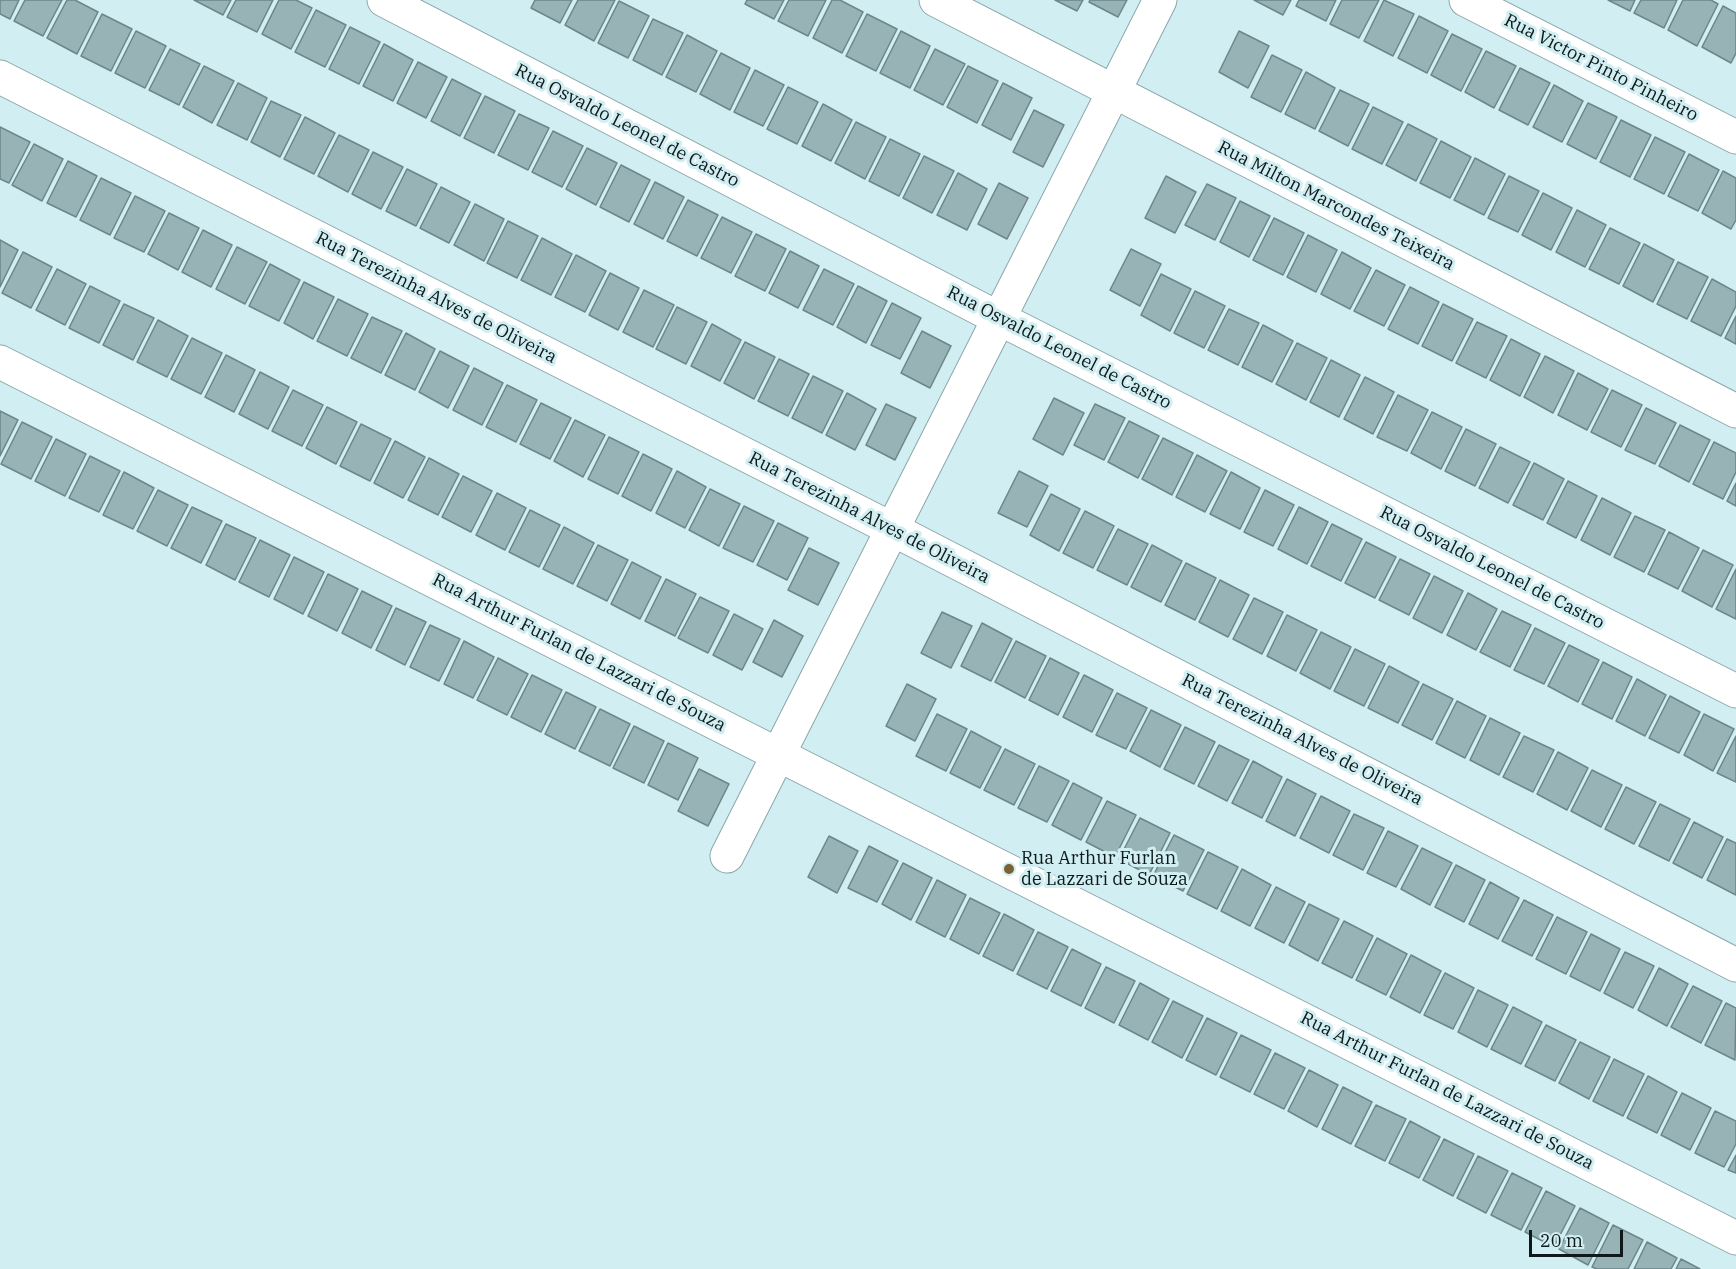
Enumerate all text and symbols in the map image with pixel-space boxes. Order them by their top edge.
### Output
street label: Rua Victor Pinto Pinheiro [1501,10,1701,126]
street label: Rua Osvaldo Leonel de Castro [511,60,743,192]
street label: Rua Milton Marcondes Teixeira [1214,137,1458,275]
street label: Rua Terezinha Alves de Oliveira [312,228,560,368]
street label: Rua Osvaldo Leonel de Castro [943,282,1175,414]
street label: Rua Terezinha Alves de Oliveira [745,448,993,588]
street label: Rua Osvaldo Leonel de Castro [1376,502,1608,634]
street label: Rua Arthur Furlan de Lazzari de Souza [429,569,729,737]
street label: Rua Terezinha Alves de Oliveira [1178,670,1426,810]
place label: Rua Arthur Furlan de Lazzari de Souza [1021,848,1188,890]
marker: Rua Arthur Furlan de Lazzari de Souza [1002,862,1016,876]
street label: Rua Arthur Furlan de Lazzari de Souza [1297,1007,1597,1175]
scale bar [1532,1218,1626,1256]
text: 20 m [1540,1229,1583,1252]

